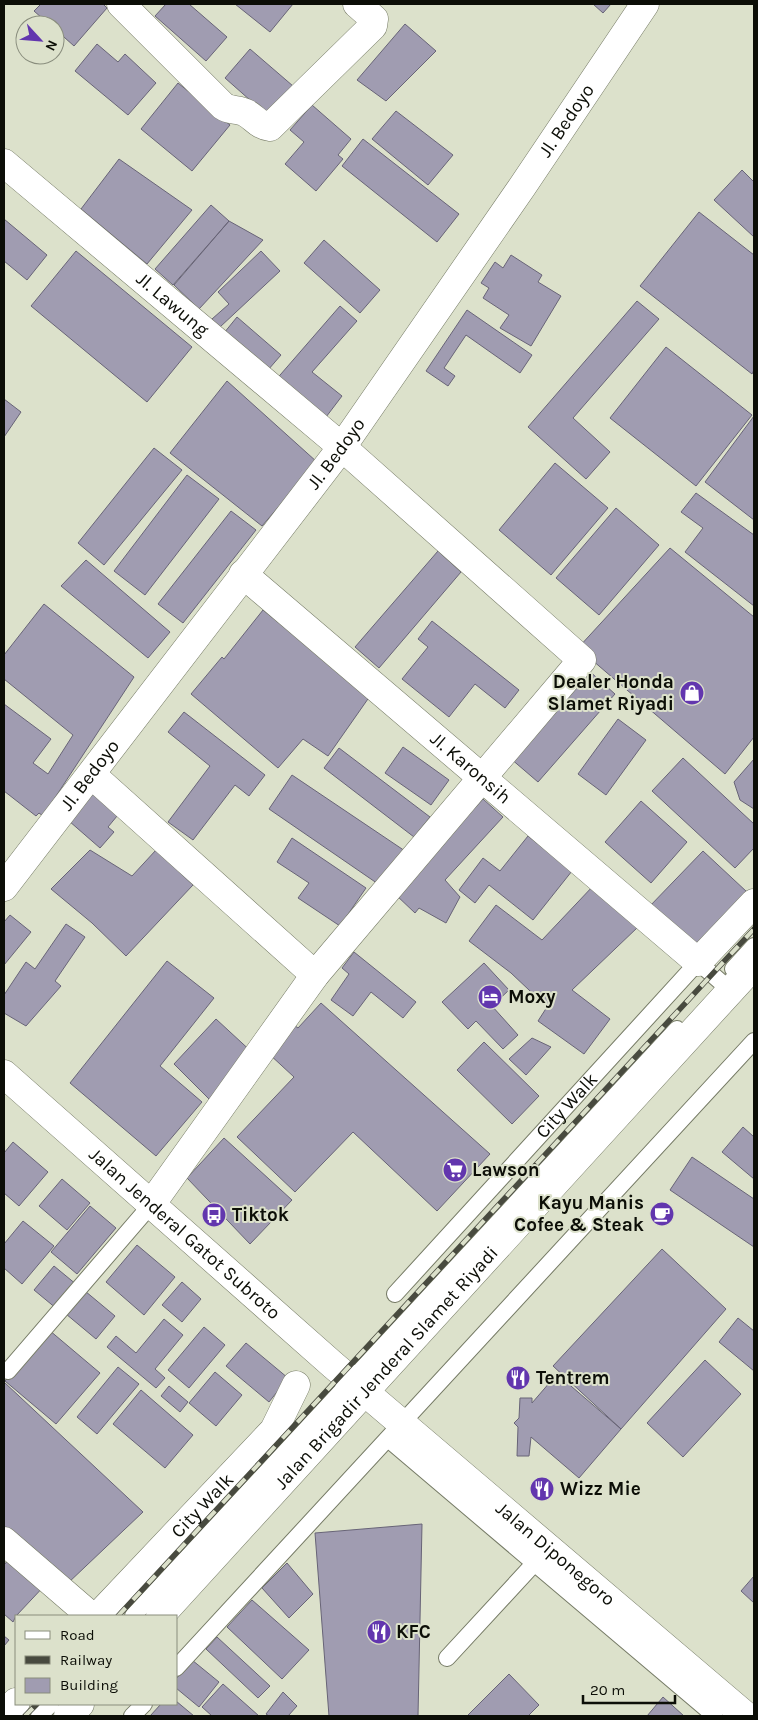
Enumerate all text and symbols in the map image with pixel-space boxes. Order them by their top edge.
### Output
north arrow [15,15,65,65]
text: N [41,37,61,54]
street label: Jl. Bedoyo [534,80,599,161]
street label: Jl. Lawung [132,268,213,341]
street label: Jl. Bedoyo [302,414,370,494]
place label: Dealer Honda Slamet Riyadi [548,671,674,715]
shop icon: Dealer Honda Slamet Riyadi [679,680,705,706]
street label: Jl. Karonsih [426,728,515,808]
street label: Jl. Bedoyo [56,735,124,815]
hotel icon: Moxy [477,984,503,1010]
place label: Moxy [508,986,556,1008]
street label: City Walk [532,1068,602,1143]
street label: Jalan Jenderal Gatot Subroto [84,1143,285,1324]
supermarket icon: Lawson [442,1157,468,1183]
place label: Lawson [472,1159,540,1181]
place label: Kayu Manis Cofee & Steak [514,1192,644,1236]
cafe icon: Kayu Manis Cofee & Steak [649,1201,675,1227]
bus stop icon: Tiktok [201,1202,227,1228]
place label: Tiktok [232,1204,289,1226]
street label: Jalan Brigadir Jenderal Slamet Riyadi [270,1242,503,1494]
restaurant icon: Tentrem [505,1365,531,1391]
place label: Tentrem [536,1367,609,1389]
street label: City Walk [167,1468,238,1542]
restaurant icon: Wizz Mie [529,1476,555,1502]
place label: Wizz Mie [560,1478,641,1500]
street label: Jalan Diponegoro [491,1497,619,1611]
legend [15,1615,178,1705]
restaurant icon: KFC [366,1619,392,1645]
place label: KFC [396,1621,431,1643]
text: Road [60,1626,95,1644]
text: Railway [60,1651,112,1669]
scale bar [583,1672,676,1704]
text: Building [60,1676,118,1694]
text: 20 m [590,1681,625,1699]

